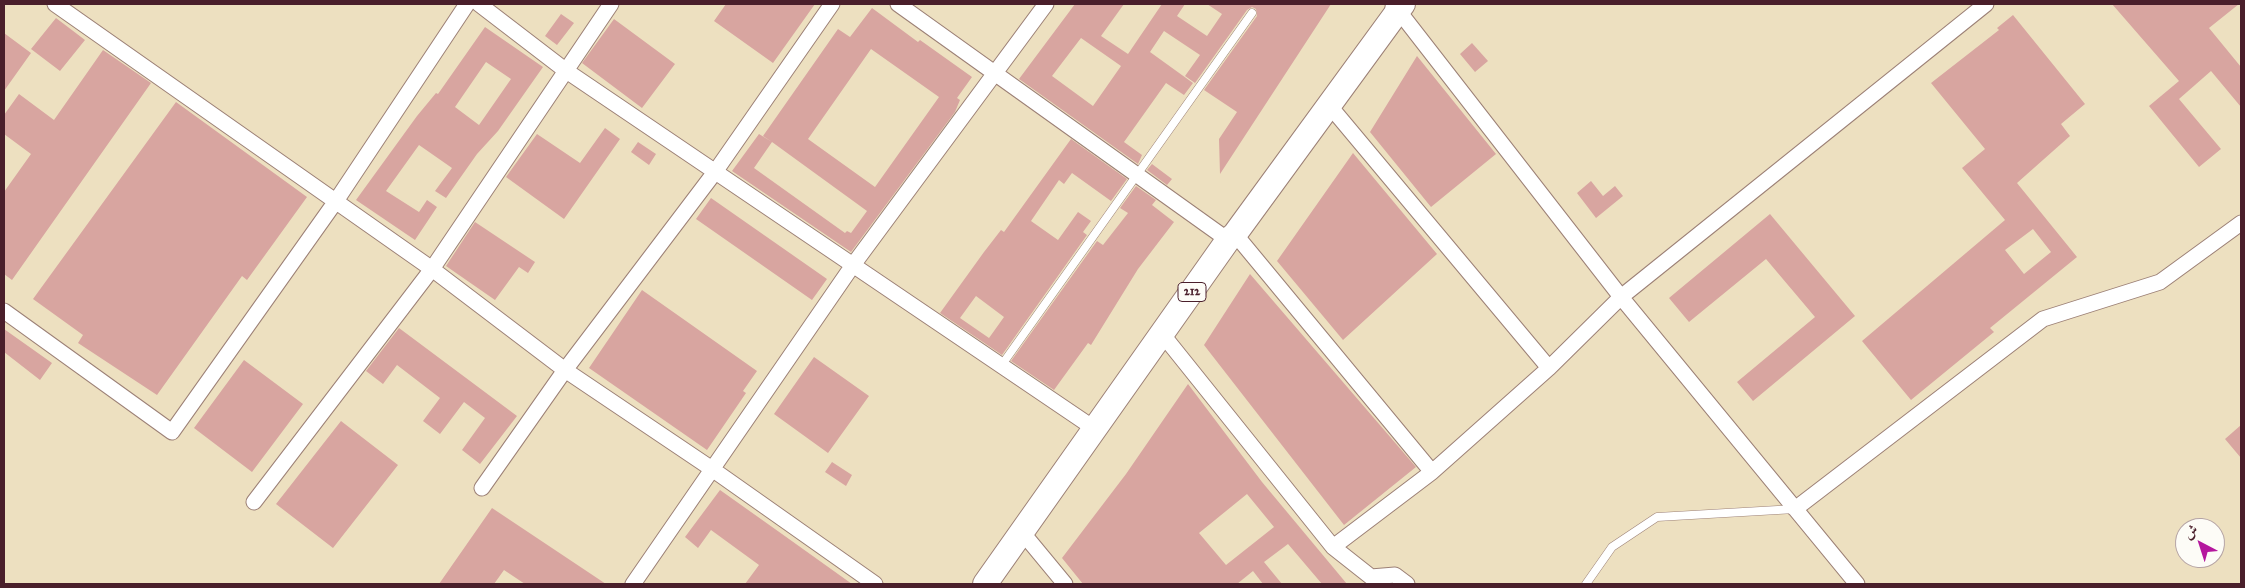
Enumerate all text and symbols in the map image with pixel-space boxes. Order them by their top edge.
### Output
road number: 212 [1178,282,1206,302]
north arrow [2175,518,2225,568]
text: ش [2180,521,2201,543]

